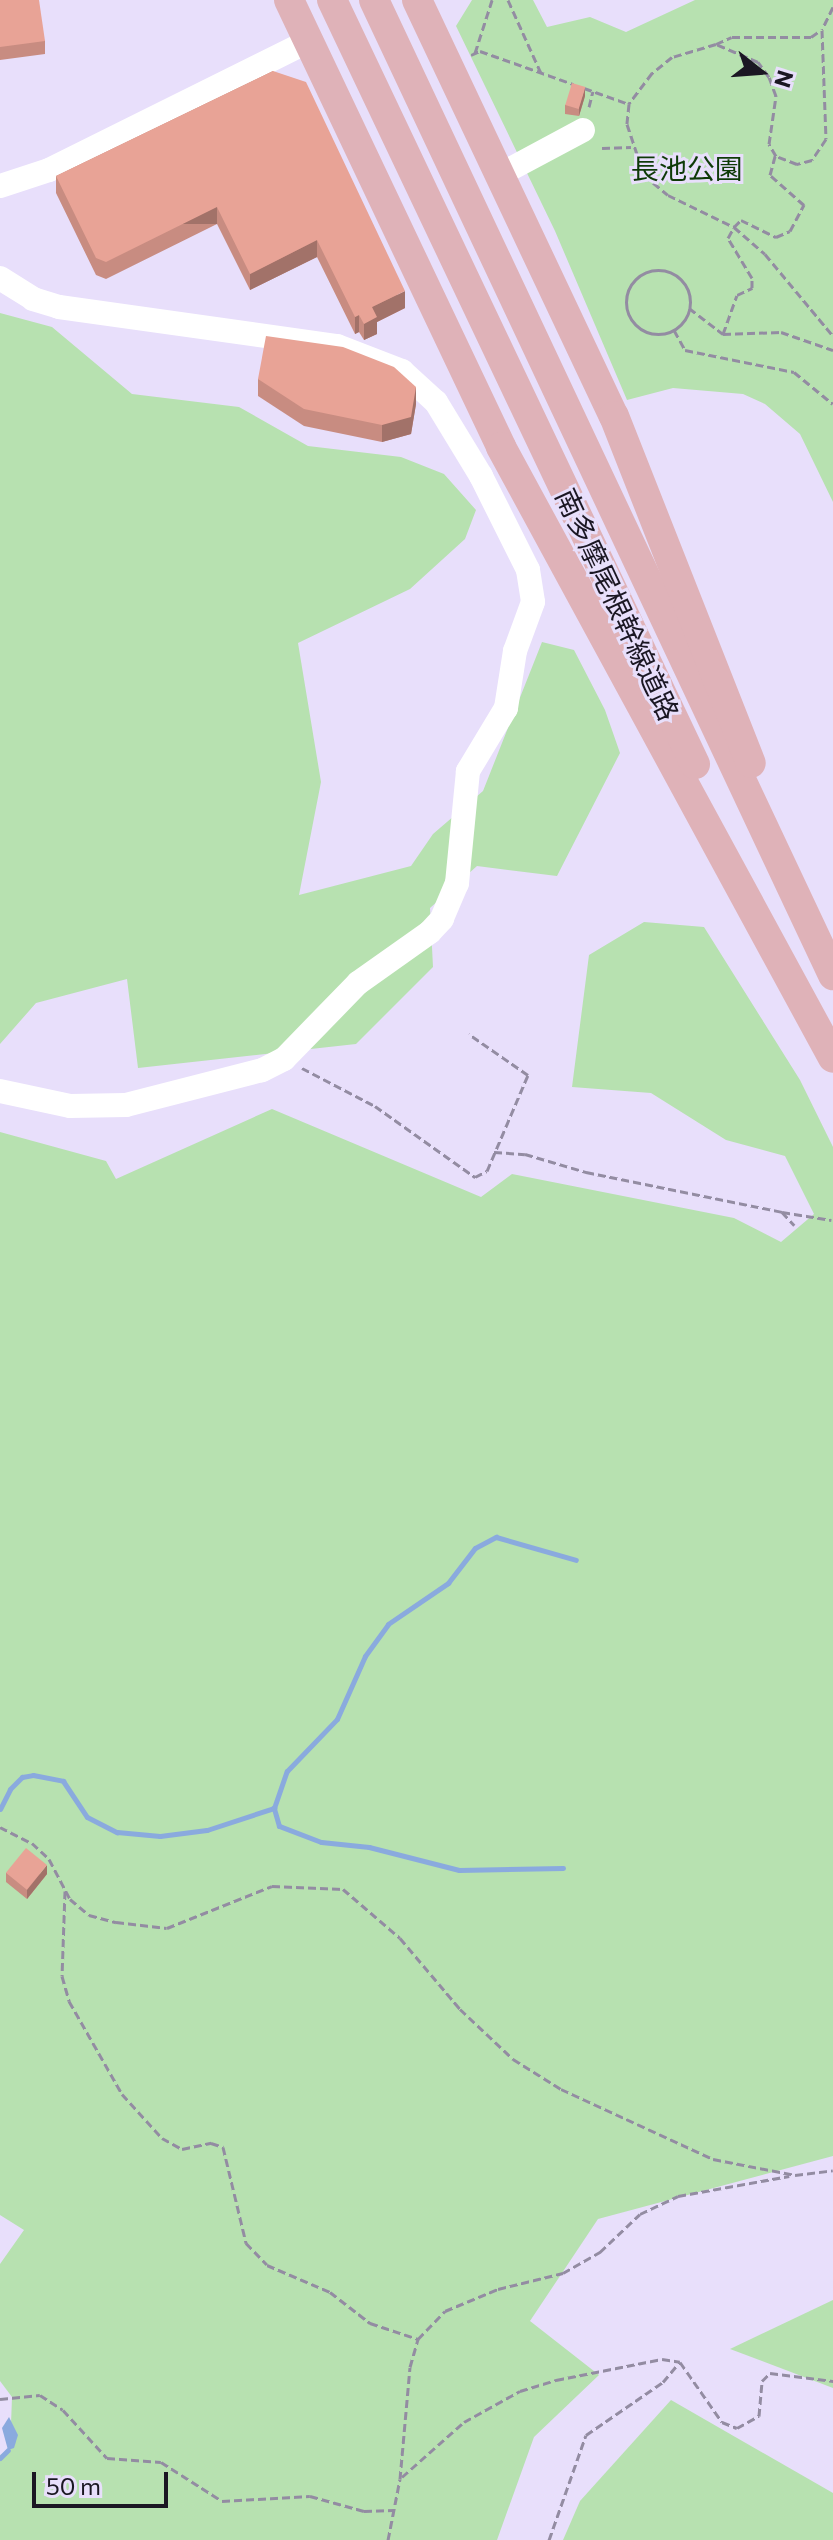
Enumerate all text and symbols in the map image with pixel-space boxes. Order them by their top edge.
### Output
north arrow [721,32,801,112]
text: N [769,67,800,91]
park label: 長池公園 [631,151,743,185]
street label: 南多摩尾根幹線道路 [550,483,686,725]
scale bar [36,2456,172,2506]
text: 50 m [46,2471,101,2500]

